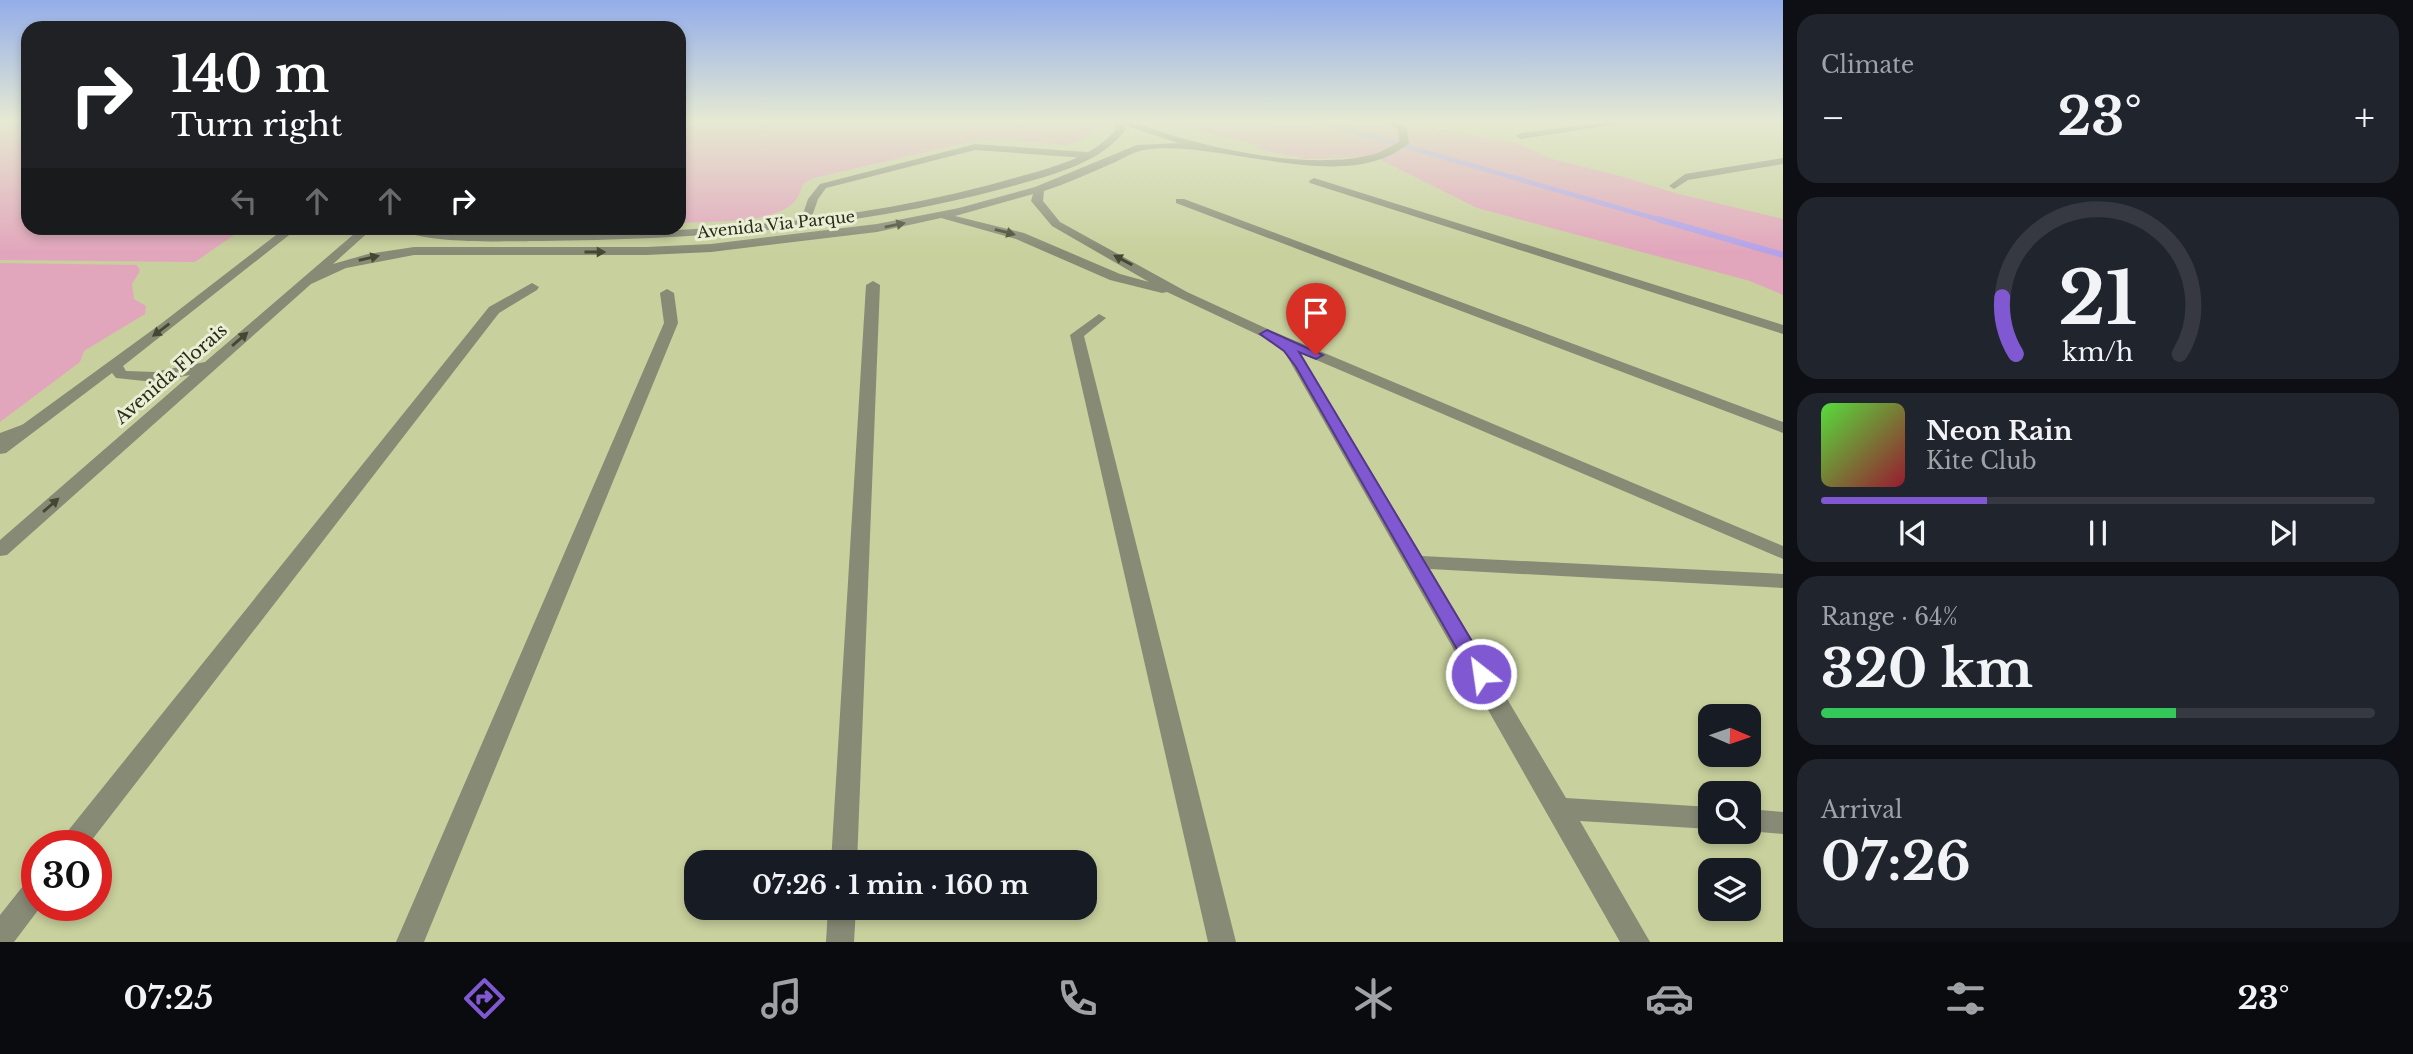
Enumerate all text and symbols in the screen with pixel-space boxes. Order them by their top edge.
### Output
text: 140 m [171,44,329,105]
icon: right [56,49,147,140]
text: Climate [1821,51,1914,79]
text: 23° [2057,85,2142,149]
text: − [1821,94,1845,141]
text: + [2354,94,2375,141]
text: Turn right [171,105,342,145]
icon: left [225,182,263,220]
icon: ahead [298,182,336,220]
icon: ahead [371,182,409,220]
icon: right [444,182,482,220]
street label: Avenida Via Parque [695,206,856,242]
one-way arrow [884,219,906,230]
one-way arrow [995,227,1017,238]
one-way arrow [585,246,607,258]
one-way arrow [358,252,380,263]
text: 21 [2058,253,2138,344]
one-way arrow [1113,254,1133,266]
pin [1286,283,1346,355]
icon: arrive [1297,294,1335,332]
street label: Avenida Florais [109,319,232,430]
one-way arrow [152,323,170,337]
one-way arrow [232,331,249,347]
text: km/h [2063,337,2133,368]
text: Neon Rain [1926,415,2072,447]
text: Kite Club [1926,447,2037,475]
one-way arrow [42,497,60,513]
icon: previous [1894,514,1932,552]
icon: pause [2079,514,2117,552]
icon: next [2264,514,2302,552]
text: Range · 64% [1821,603,1958,631]
position arrow [1444,637,1518,711]
text: 320 km [1821,637,2033,701]
north arrow [1698,704,1760,766]
map controls [1698,704,1761,921]
button: search [1698,781,1761,844]
text: Arrival [1821,796,1902,824]
speed limit sign: 30 [21,830,112,921]
text: 07:26 [1821,830,1971,894]
button: layers [1698,858,1761,921]
text: 07:26 · 1 min · 160 m [752,869,1029,901]
icon: directions [460,974,509,1023]
icon: music [757,974,806,1023]
icon: phone [1053,974,1102,1023]
icon: climate [1349,974,1398,1023]
icon: car [1645,974,1694,1023]
icon: filters [1941,974,1990,1023]
text: 07:25 [124,978,213,1018]
text: 23° [2237,978,2289,1018]

